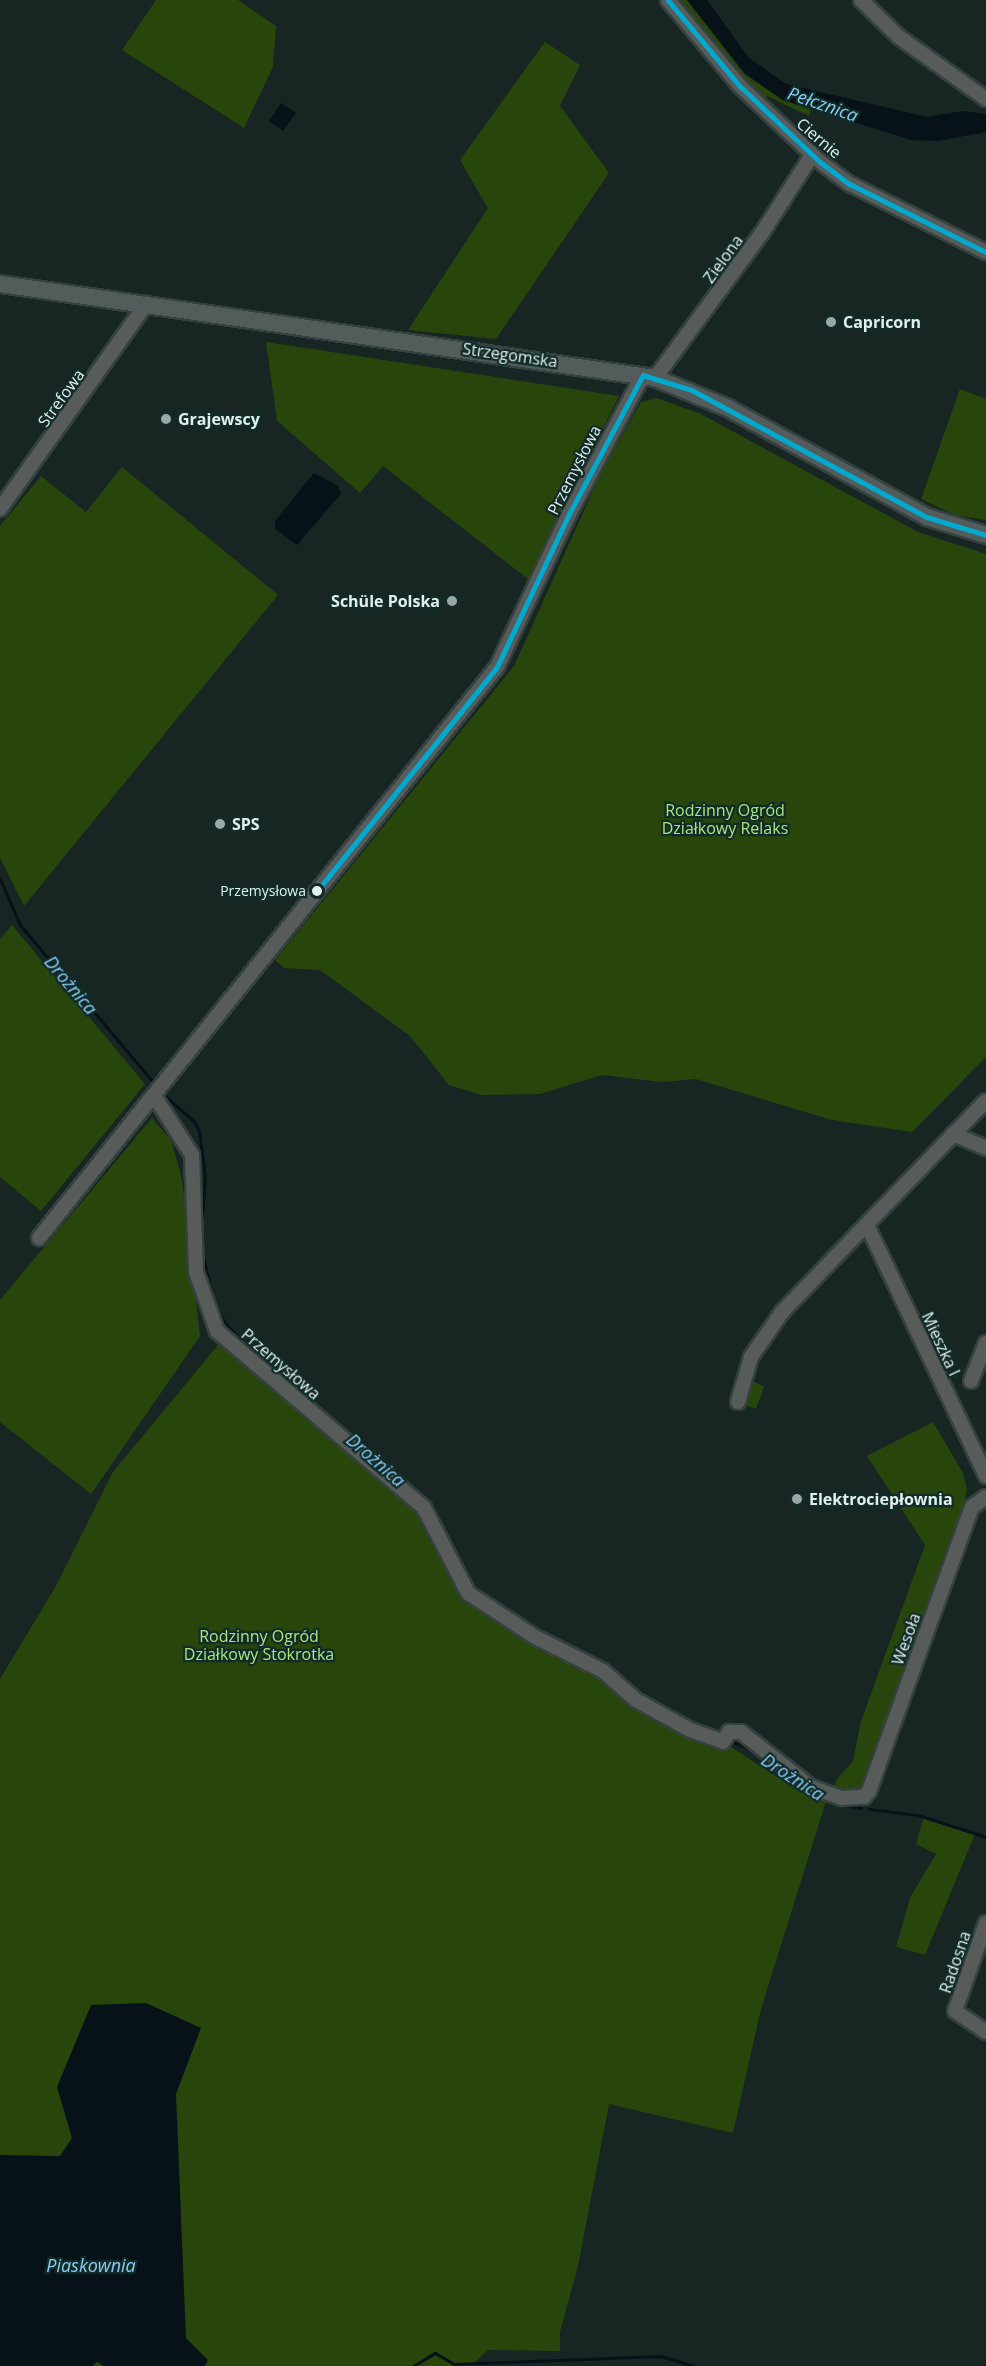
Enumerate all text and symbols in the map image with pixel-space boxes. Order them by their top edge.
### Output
water label: Pełcznica [785,82,861,126]
street label: Ciernie [793,114,845,162]
street label: Zielona [699,231,747,287]
place label: Capricorn [843,312,921,332]
marker: Capricorn [824,315,838,329]
street label: Strzegomska [461,339,559,371]
street label: Strefowa [34,366,88,430]
place label: Grajewscy [178,409,260,429]
marker: Grajewscy [159,412,173,426]
street label: Przemysłowa [543,422,605,518]
place label: Schüle Polska [331,591,440,611]
marker: Schüle Polska [445,594,459,608]
park label: Rodzinny Ogród Działkowy Relaks [662,800,788,838]
place label: SPS [232,814,260,834]
marker: SPS [213,817,227,831]
place label: Przemysłowa [220,883,306,899]
marker: Przemysłowa [311,885,323,897]
water label: Drożnica [40,951,102,1019]
street label: Mieszka I [918,1309,964,1379]
street label: Przemysłowa [238,1325,324,1403]
water label: Drożnica [342,1429,410,1491]
place label: Elektrociepłownia [809,1489,953,1509]
marker: Elektrociepłownia [790,1492,804,1506]
street label: Wesoła [888,1610,924,1668]
park label: Rodzinny Ogród Działkowy Stokrotka [184,1626,334,1664]
water label: Drożnica [758,1749,828,1805]
street label: Radosna [935,1928,975,1996]
water label: Piaskownia [46,2254,136,2276]

